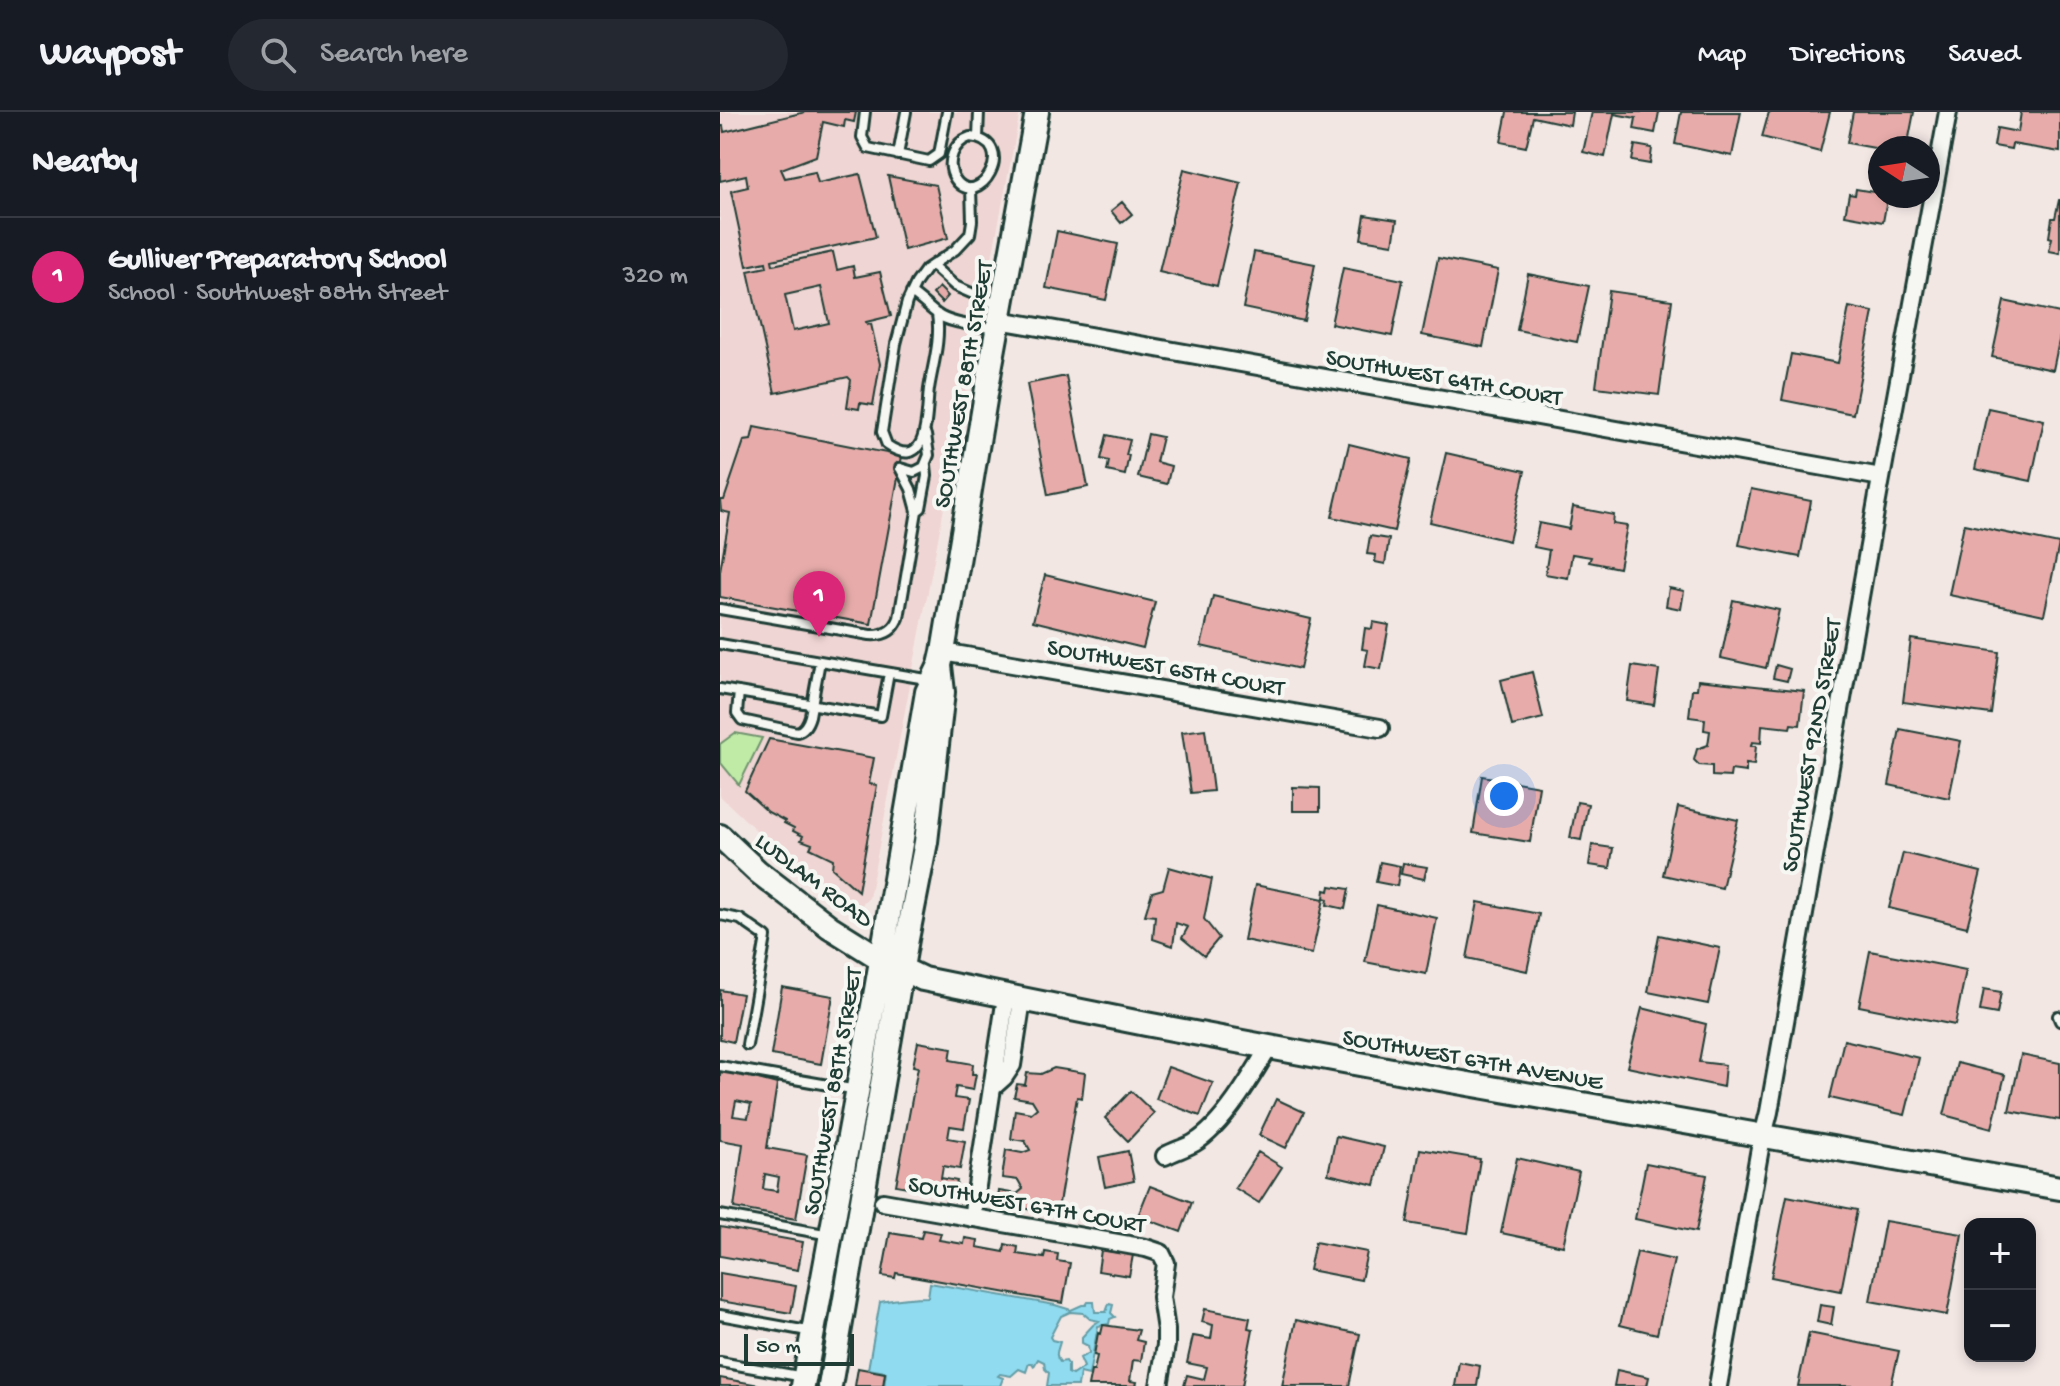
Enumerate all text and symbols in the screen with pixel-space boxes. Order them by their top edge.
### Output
search box [228,19,788,91]
text: Waypost [40,33,180,77]
icon: search [256,33,300,77]
text: Search here [320,38,468,73]
text: Map [1698,39,1746,72]
text: Directions [1790,39,1904,72]
text: Saved [1948,39,2020,72]
north arrow [1868,136,1940,208]
text: Nearby [32,144,137,184]
text: Gulliver Preparatory School [108,244,447,279]
street label: SOUTHWEST 88TH STREET [929,257,1002,511]
text: 1 [53,262,63,293]
text: 320 m [622,262,688,293]
text: School · Southwest 88th Street [108,279,447,310]
street label: SOUTHWEST 64TH COURT [1323,344,1565,415]
pin: 1 [793,571,845,637]
street label: SOUTHWEST 92ND STREET [1777,615,1850,874]
street label: SOUTHWEST 65TH COURT [1045,634,1288,705]
your location [1484,776,1524,816]
street label: LUDLAM ROAD [748,828,878,936]
street label: SOUTHWEST 88TH STREET [798,964,871,1218]
street label: SOUTHWEST 67TH AVENUE [1340,1024,1606,1099]
street label: SOUTHWEST 67TH COURT [906,1171,1149,1242]
map controls [1964,1218,2036,1362]
button: + [1964,1218,2036,1290]
button: − [1964,1290,2036,1362]
scale bar [744,1330,854,1366]
text: 50 m [756,1335,801,1361]

